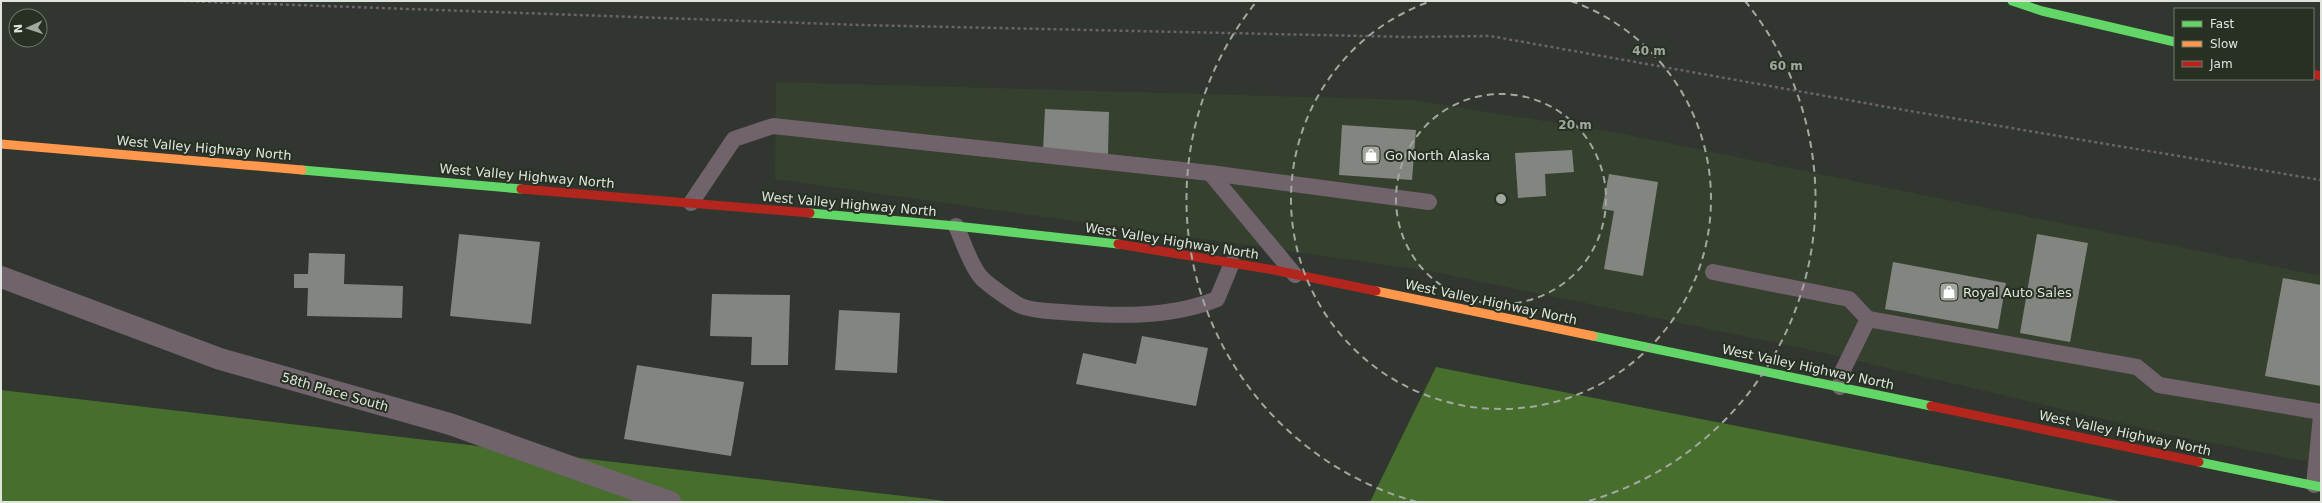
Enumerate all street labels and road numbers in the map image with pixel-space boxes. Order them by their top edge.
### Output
street label: West Valley Highway North [116,133,292,163]
street label: West Valley Highway North [439,161,615,191]
street label: West Valley Highway North [761,189,937,219]
street label: West Valley Highway North [1084,220,1260,262]
street label: West Valley Highway North [1404,276,1578,328]
street label: West Valley Highway North [1721,341,1895,393]
street label: 58th Place South [280,370,390,414]
street label: West Valley Highway North [2038,407,2212,459]

